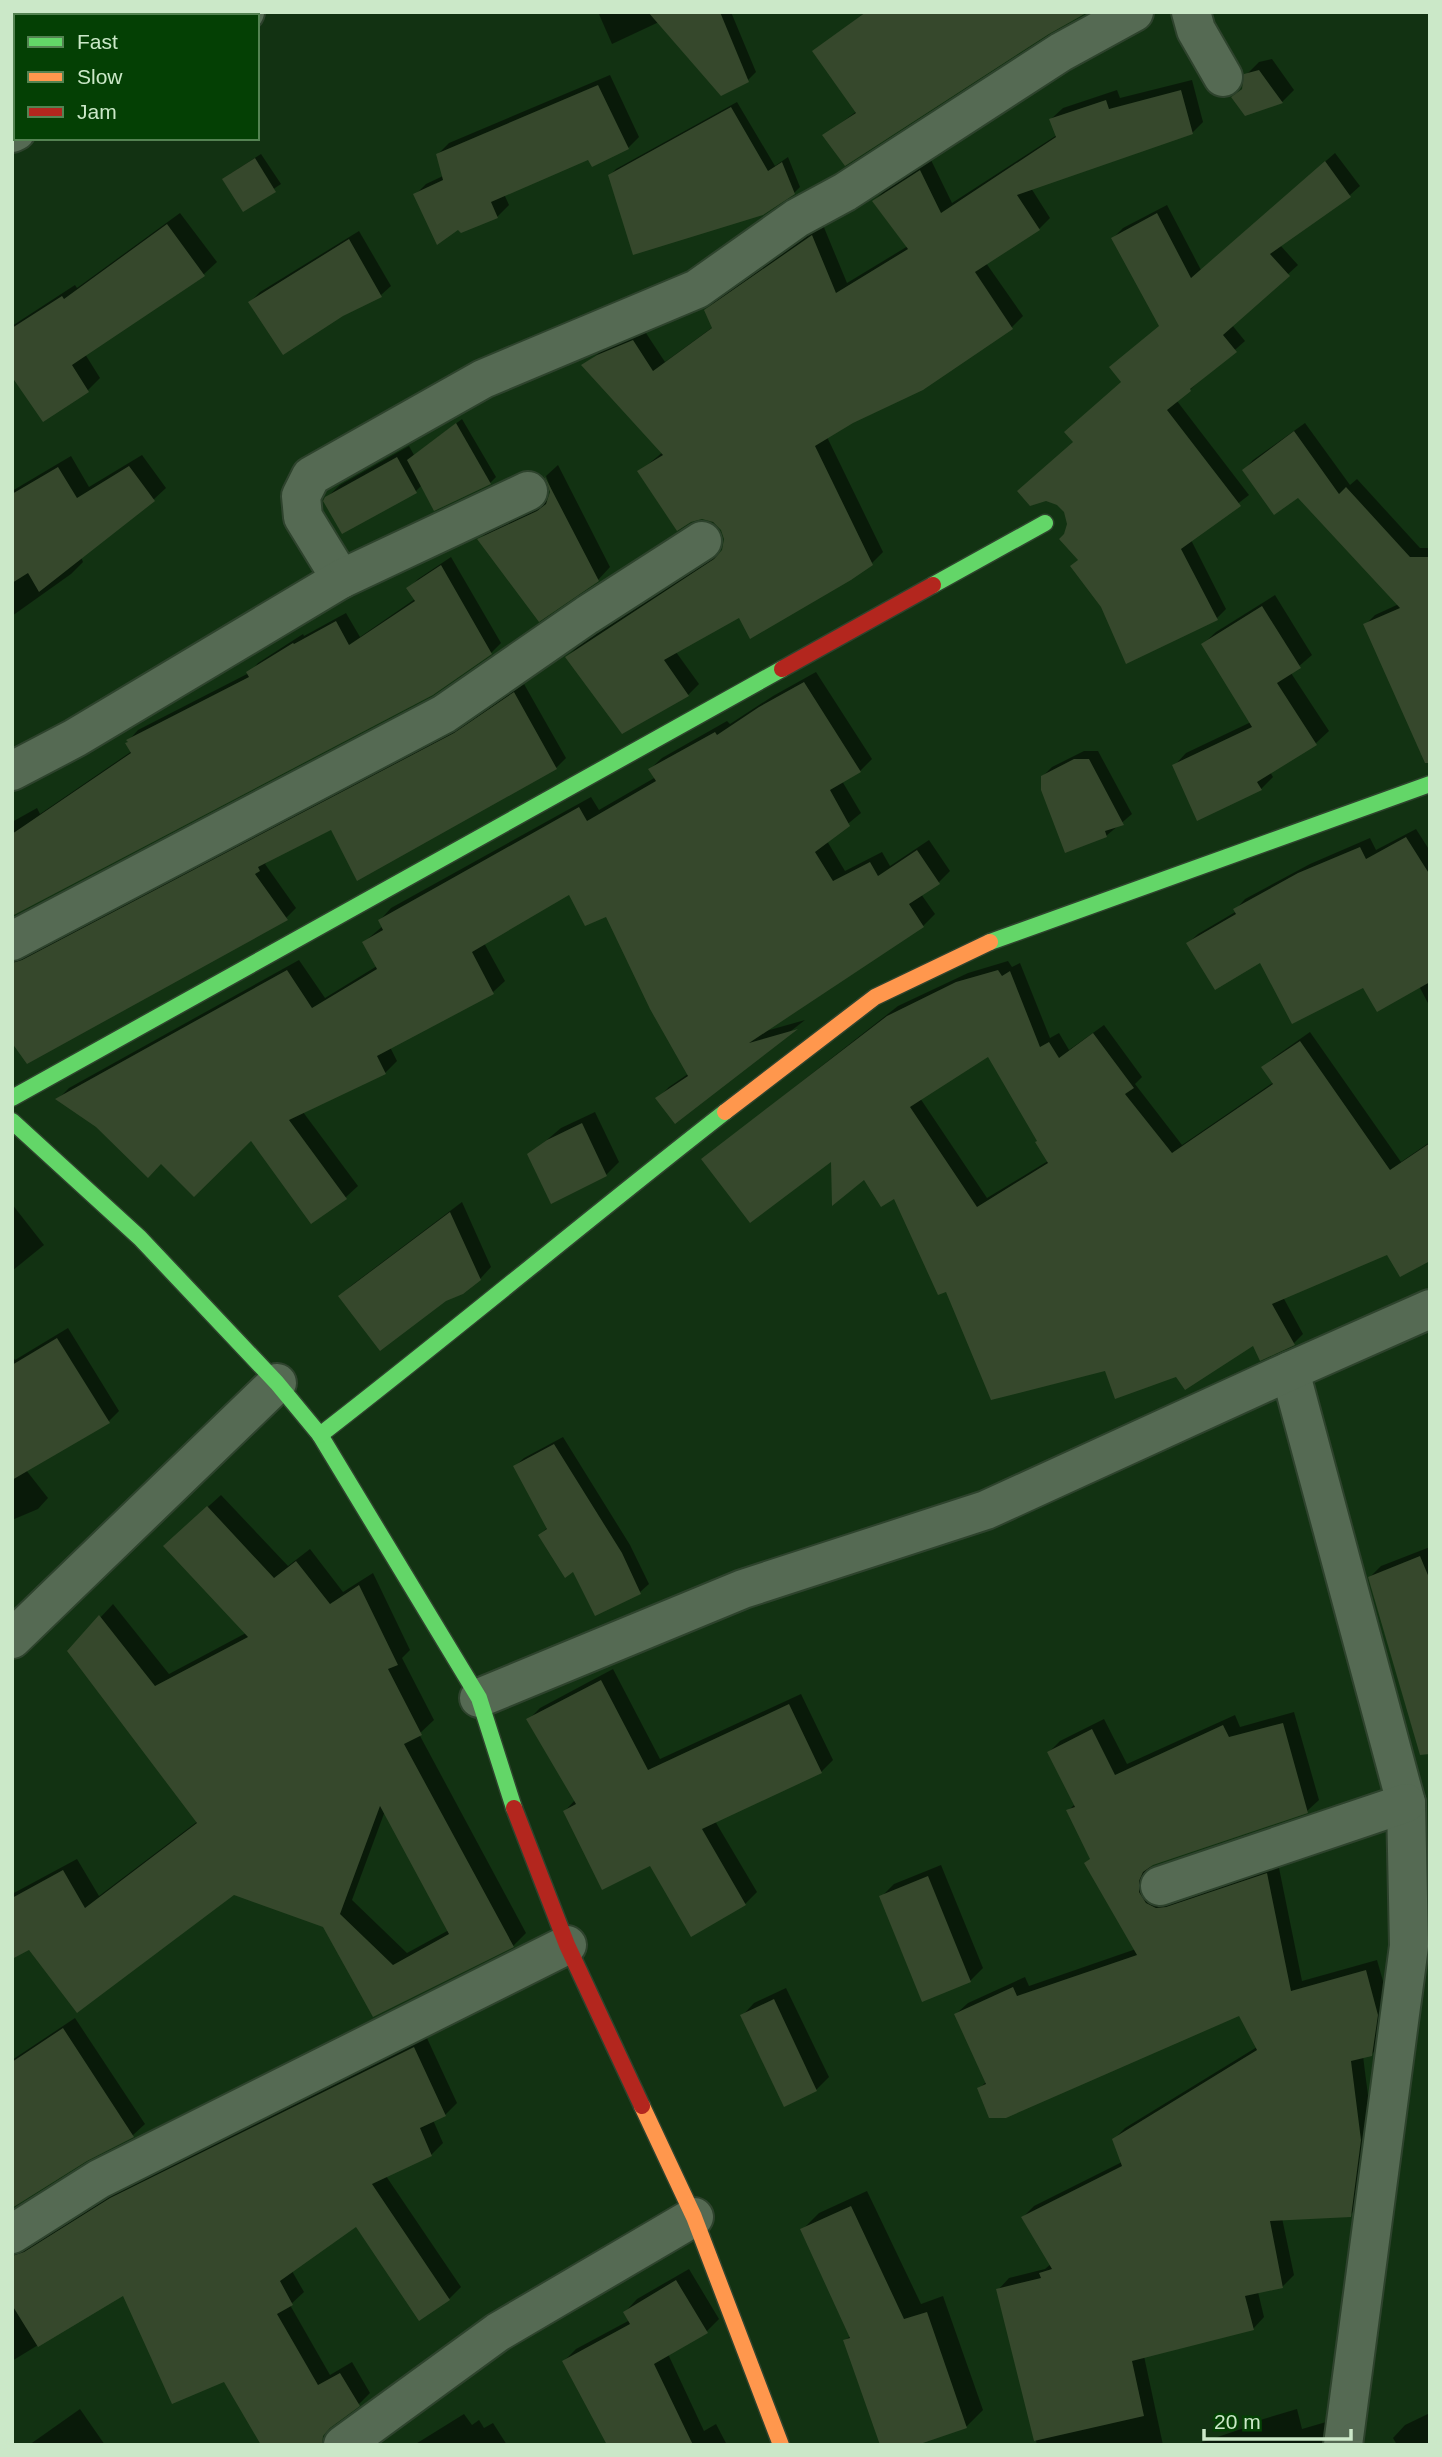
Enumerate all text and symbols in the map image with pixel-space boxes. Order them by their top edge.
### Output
legend [14,14,259,140]
text: Fast [77,30,118,53]
text: Slow [77,65,123,88]
text: Jam [77,100,117,123]
scale bar [1204,2398,1351,2442]
text: 20 m [1214,2410,1261,2433]

